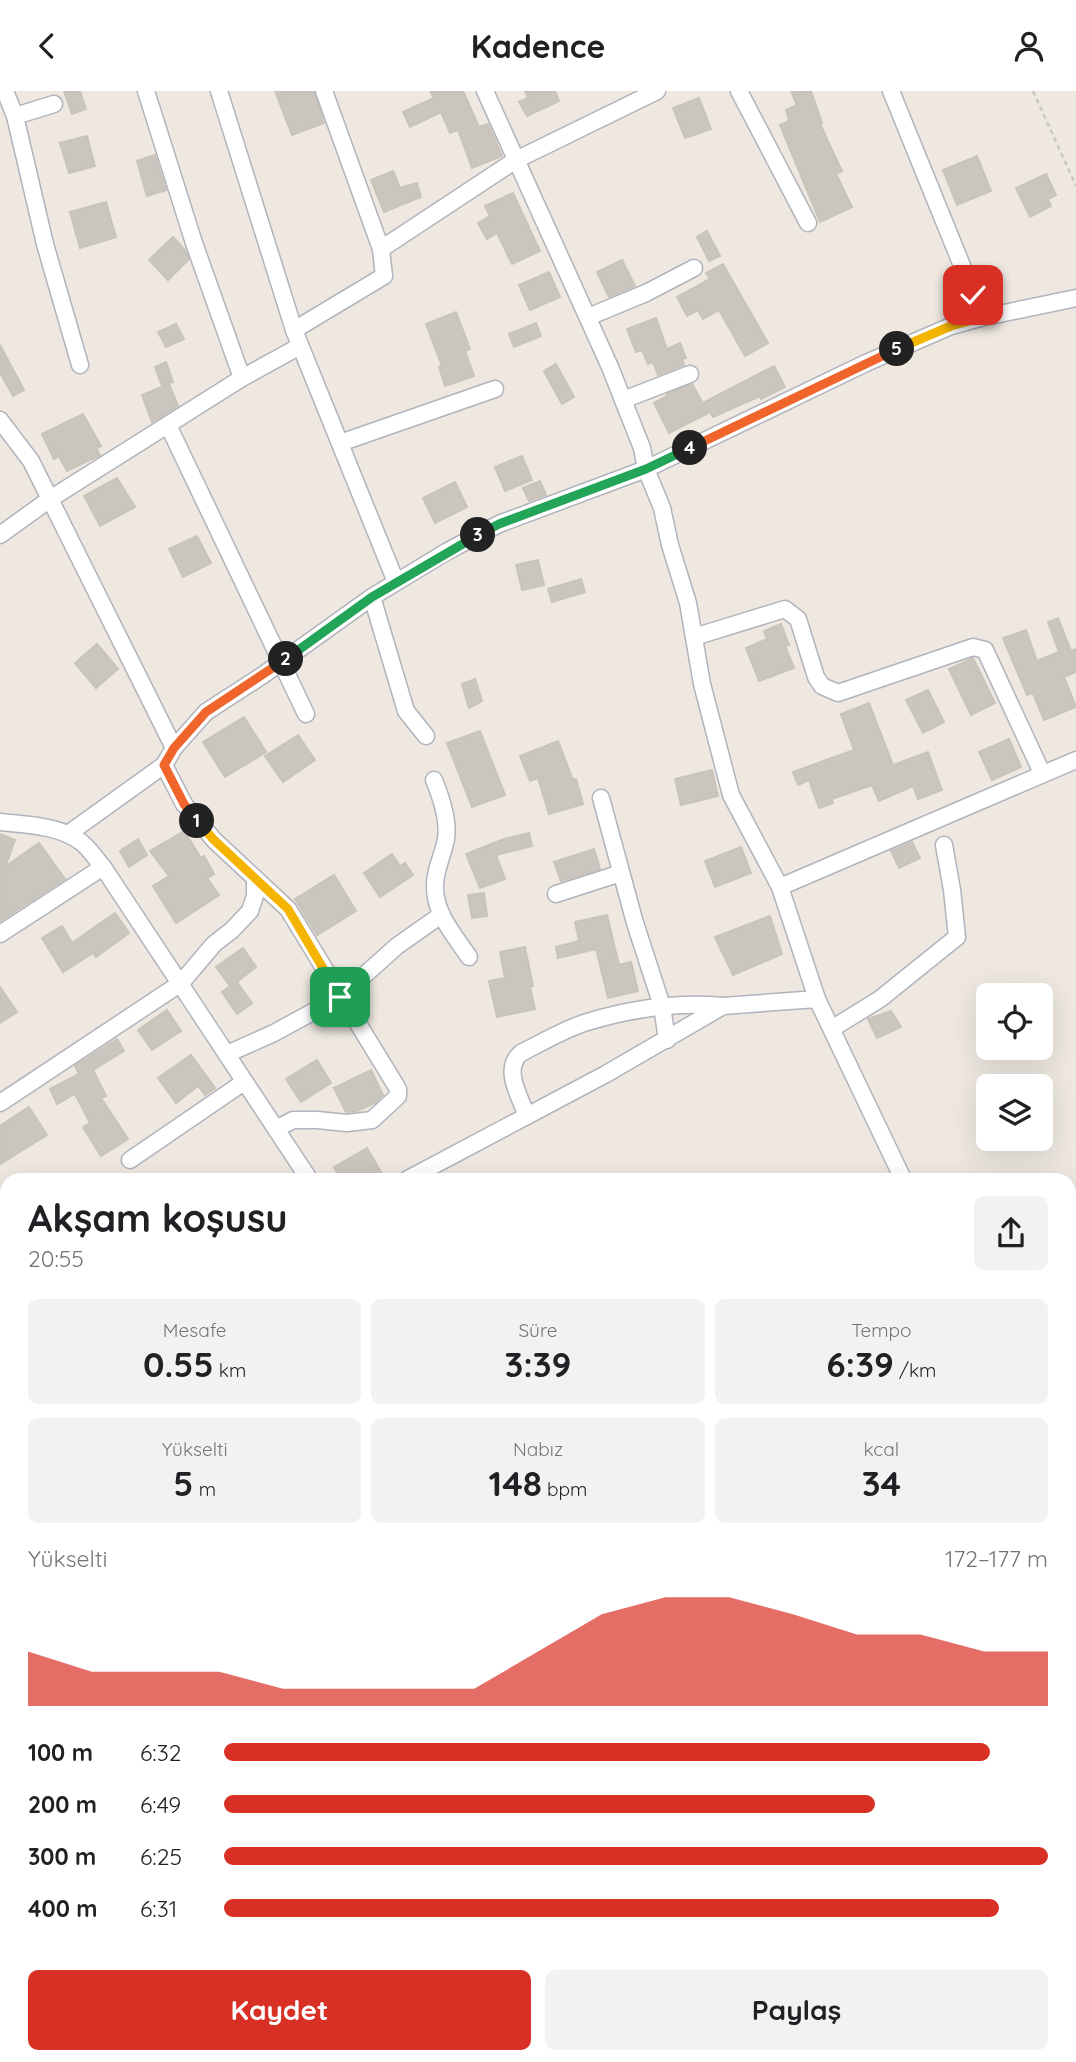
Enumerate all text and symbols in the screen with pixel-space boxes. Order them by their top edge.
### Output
text: Kadence [471,26,605,66]
icon: back [28,27,66,65]
icon: person [1010,27,1048,65]
pin [943,265,1003,325]
icon: check [954,276,992,314]
pin: 5 [880,331,914,367]
text: 5 [891,336,902,360]
pin: 4 [672,431,708,465]
text: 4 [684,435,695,459]
pin: 3 [461,517,496,553]
text: 3 [472,522,483,546]
pin: 2 [268,641,304,677]
text: 2 [280,646,291,670]
pin: 1 [180,803,214,839]
text: 1 [193,808,200,832]
pin [310,967,370,1027]
icon: arrive [321,978,359,1016]
map controls [976,983,1053,1151]
button: locate [976,983,1053,1060]
button: layers [976,1074,1053,1151]
text: Akşam koşusu [28,1194,288,1242]
button: share [974,1196,1048,1270]
text: 20:55 [28,1244,84,1273]
text: Mesafe [163,1318,227,1342]
text: Süre [518,1318,558,1342]
text: Tempo [851,1318,911,1342]
text: 0.55 [143,1342,214,1386]
text: 3:39 [504,1342,572,1386]
text: 6:39 [826,1342,894,1386]
text: km [214,1358,246,1382]
text: /km [894,1358,936,1382]
text: Yükselti [162,1437,227,1461]
text: Nabız [513,1437,563,1461]
text: kcal [864,1437,899,1461]
text: 5 [173,1461,193,1505]
text: 148 [489,1461,542,1505]
text: 34 [862,1461,901,1505]
text: m [193,1477,216,1501]
text: bpm [542,1477,587,1501]
text: Yükselti [28,1544,107,1573]
text: 172–177 m [945,1544,1048,1573]
text: 100 m [28,1738,93,1767]
text: 6:32 [140,1738,181,1767]
text: 200 m [28,1790,97,1819]
text: 6:49 [140,1790,181,1819]
text: 300 m [28,1842,96,1871]
text: 6:25 [140,1842,182,1871]
text: 400 m [28,1894,97,1923]
text: 6:31 [140,1894,177,1923]
button: Kaydet [28,1970,531,2050]
button: Paylaş [545,1970,1048,2050]

